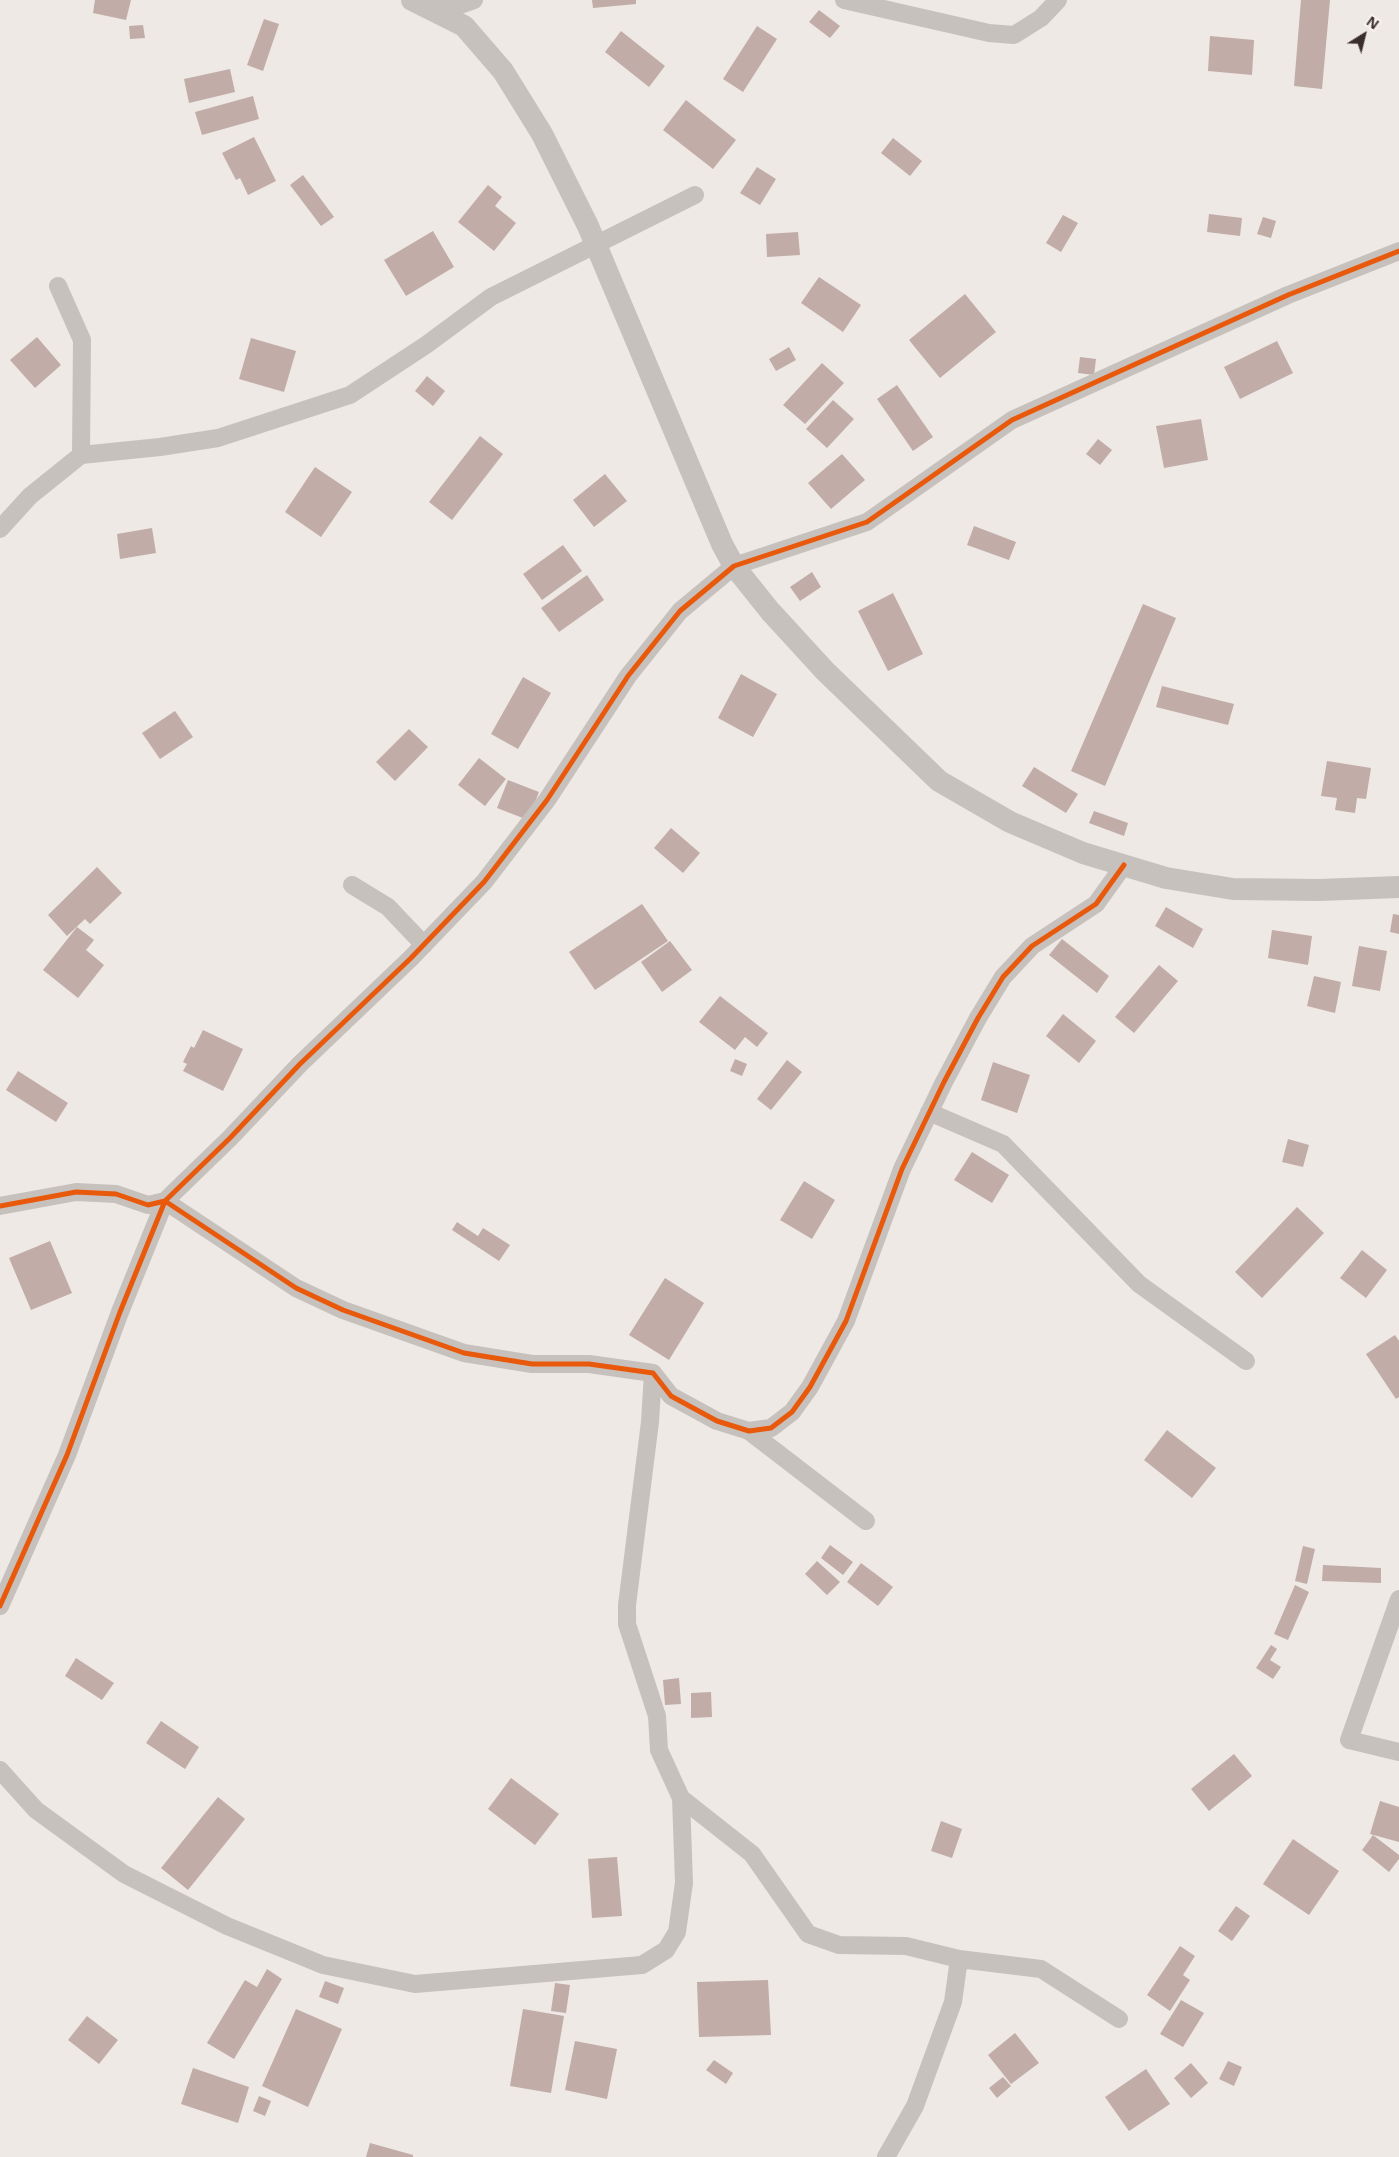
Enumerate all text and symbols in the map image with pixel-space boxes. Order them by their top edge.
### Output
north arrow [1339,10,1389,60]
text: N [1363,11,1383,33]

